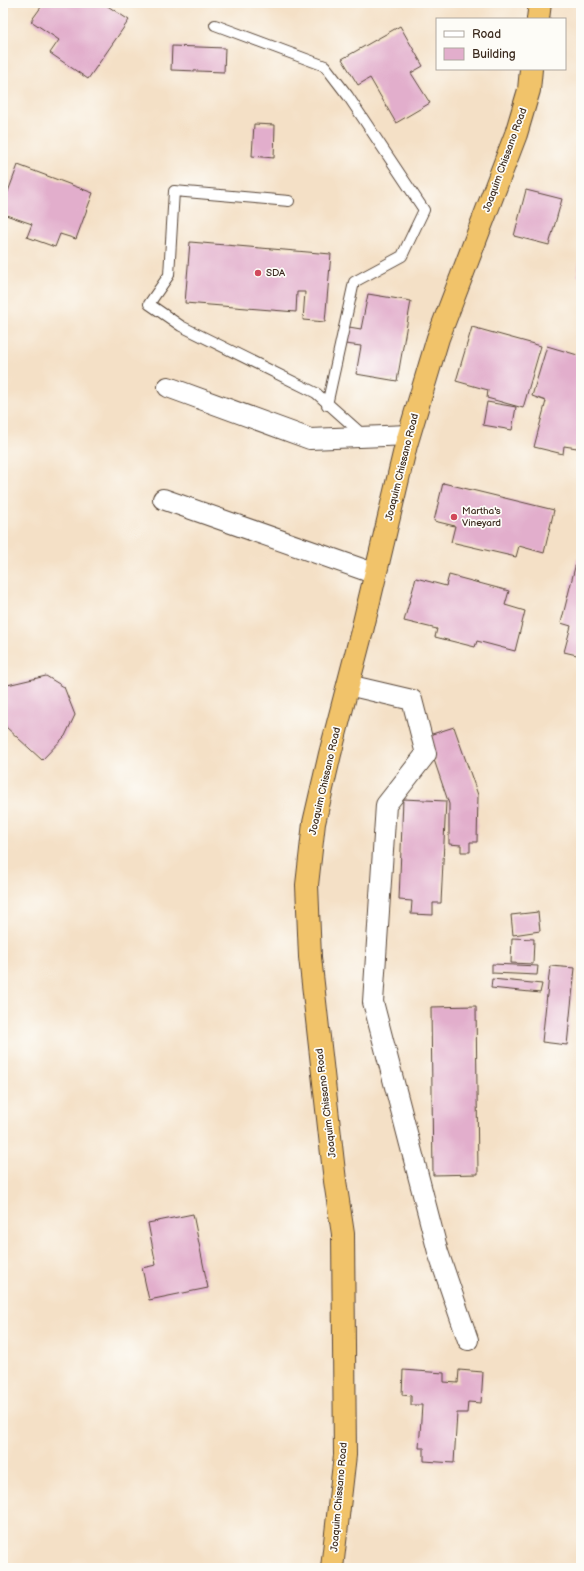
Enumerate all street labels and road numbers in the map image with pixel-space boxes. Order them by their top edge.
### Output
street label: Joaquim Chissano Road [481,106,530,214]
street label: Joaquim Chissano Road [383,412,421,522]
street label: Joaquim Chissano Road [307,726,343,836]
street label: Joaquim Chissano Road [313,1048,339,1158]
street label: Joaquim Chissano Road [328,1442,350,1552]

